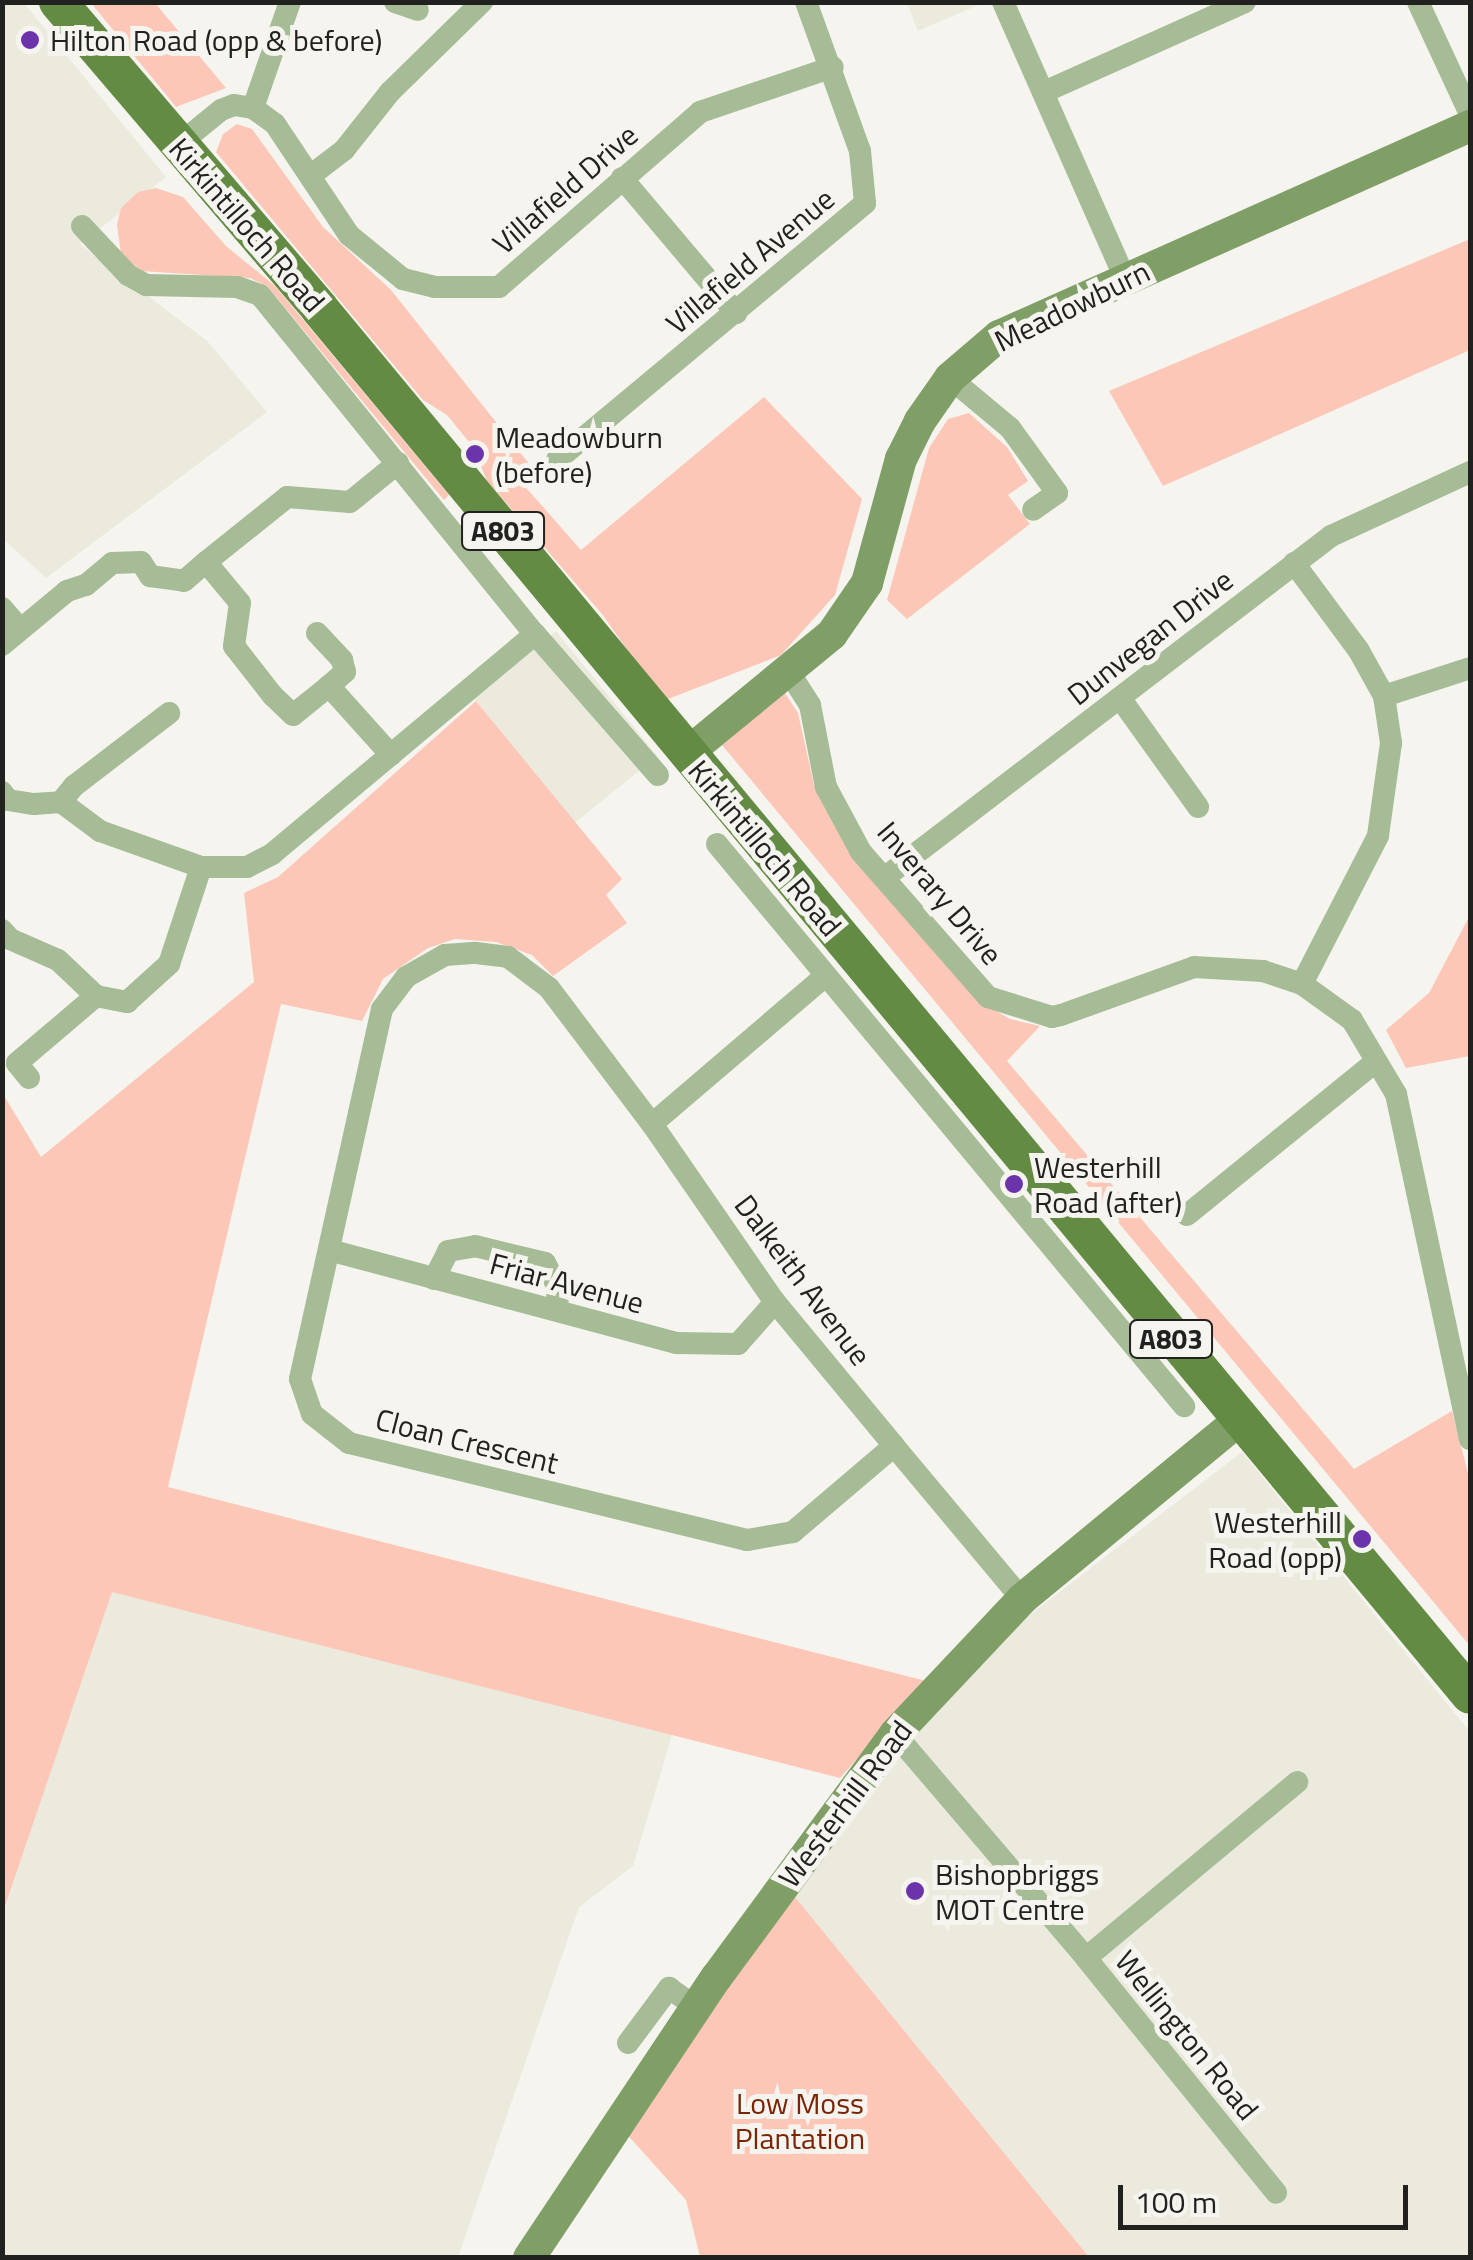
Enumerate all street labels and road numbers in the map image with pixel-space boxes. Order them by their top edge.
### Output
street label: Villafield Drive [485,117,645,261]
street label: Kirkintilloch Road [162,131,332,319]
street label: Villafield Avenue [659,180,841,342]
street label: Meadowburn [989,253,1155,359]
road number: A803 [460,508,546,554]
street label: Dunvegan Drive [1060,561,1240,713]
street label: Kirkintilloch Road [681,753,849,943]
street label: Inverary Drive [870,814,1010,972]
street label: Dalkeith Avenue [727,1188,879,1372]
street label: Friar Avenue [486,1245,648,1321]
road number: A803 [1128,1316,1214,1362]
street label: Cloan Crescent [372,1401,562,1481]
street label: Westerhill Road [771,1714,919,1894]
street label: Wellington Road [1108,1943,1266,2127]

